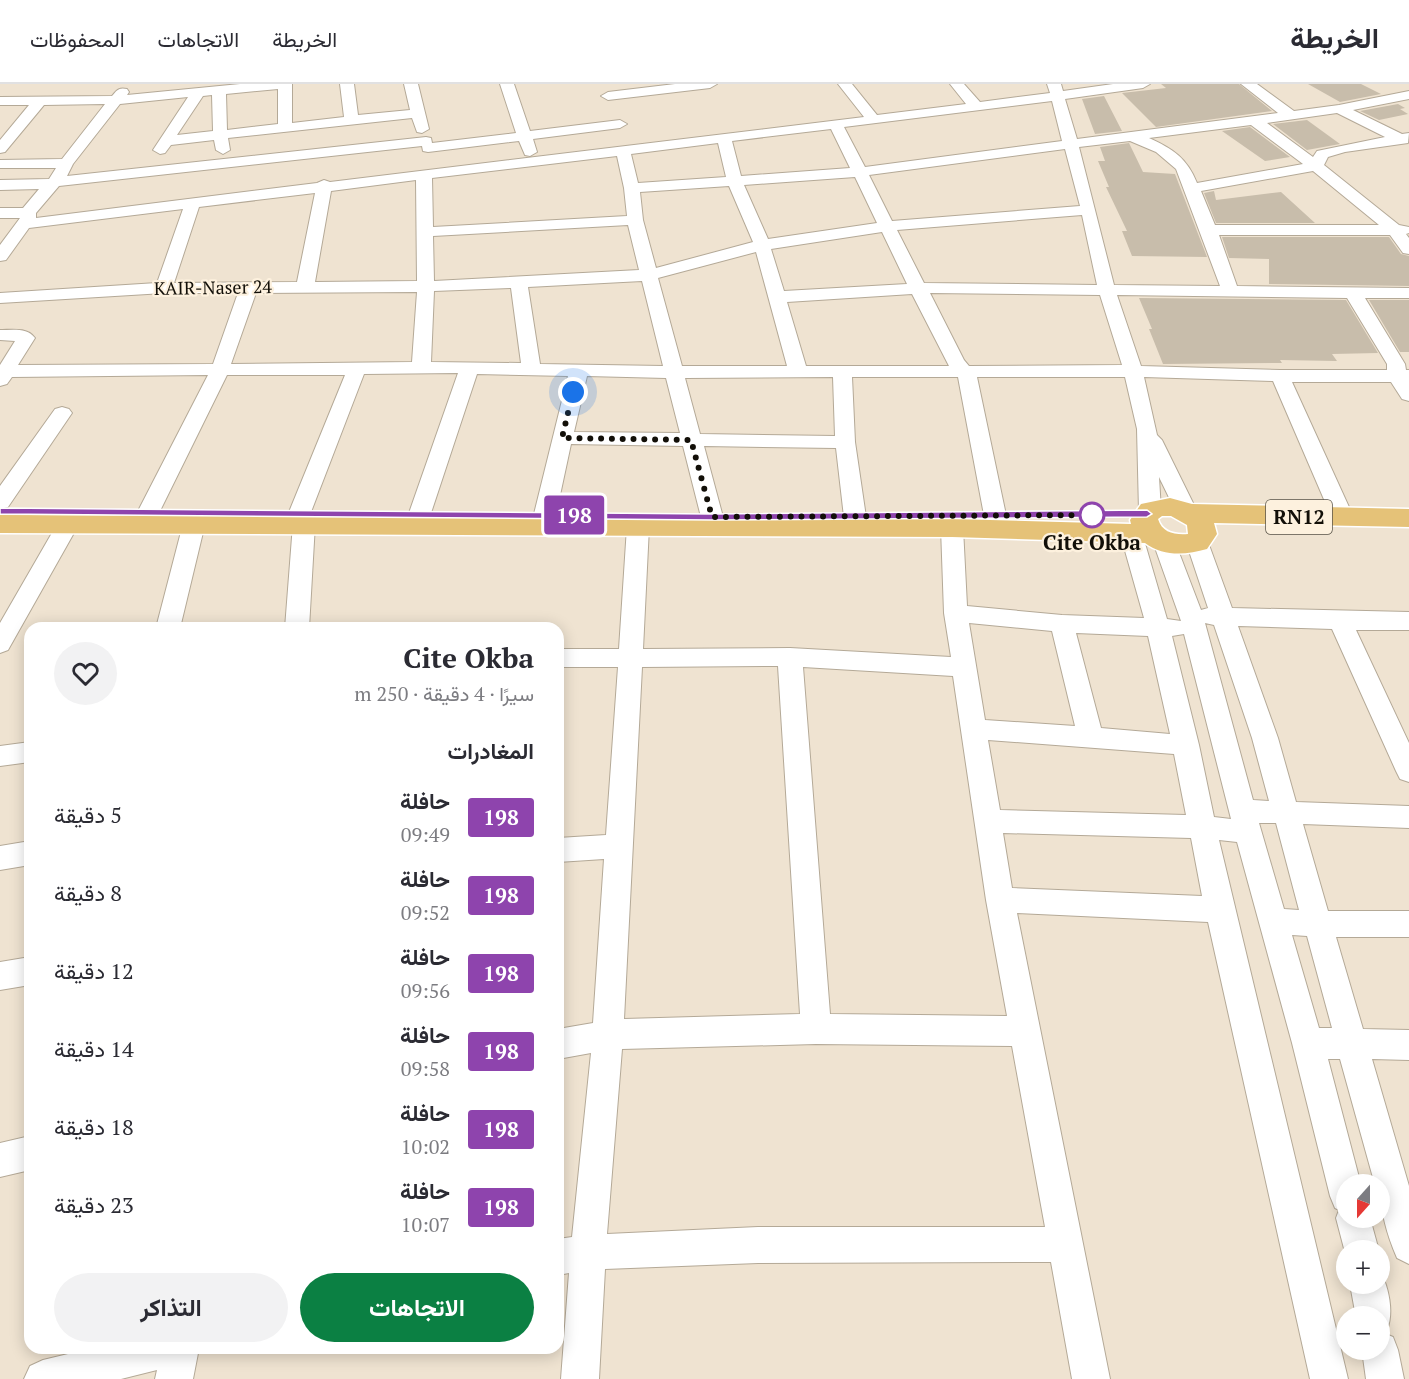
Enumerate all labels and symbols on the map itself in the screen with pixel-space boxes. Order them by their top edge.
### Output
street label: KAIR-Naser 24 [154,274,273,300]
your location [558,377,588,407]
line badge: 198 [540,496,608,534]
road number: RN12 [1266,500,1332,534]
marker: Cite Okba [1079,502,1105,528]
place label: Cite Okba [1043,528,1141,556]
north arrow [1336,1174,1390,1228]

